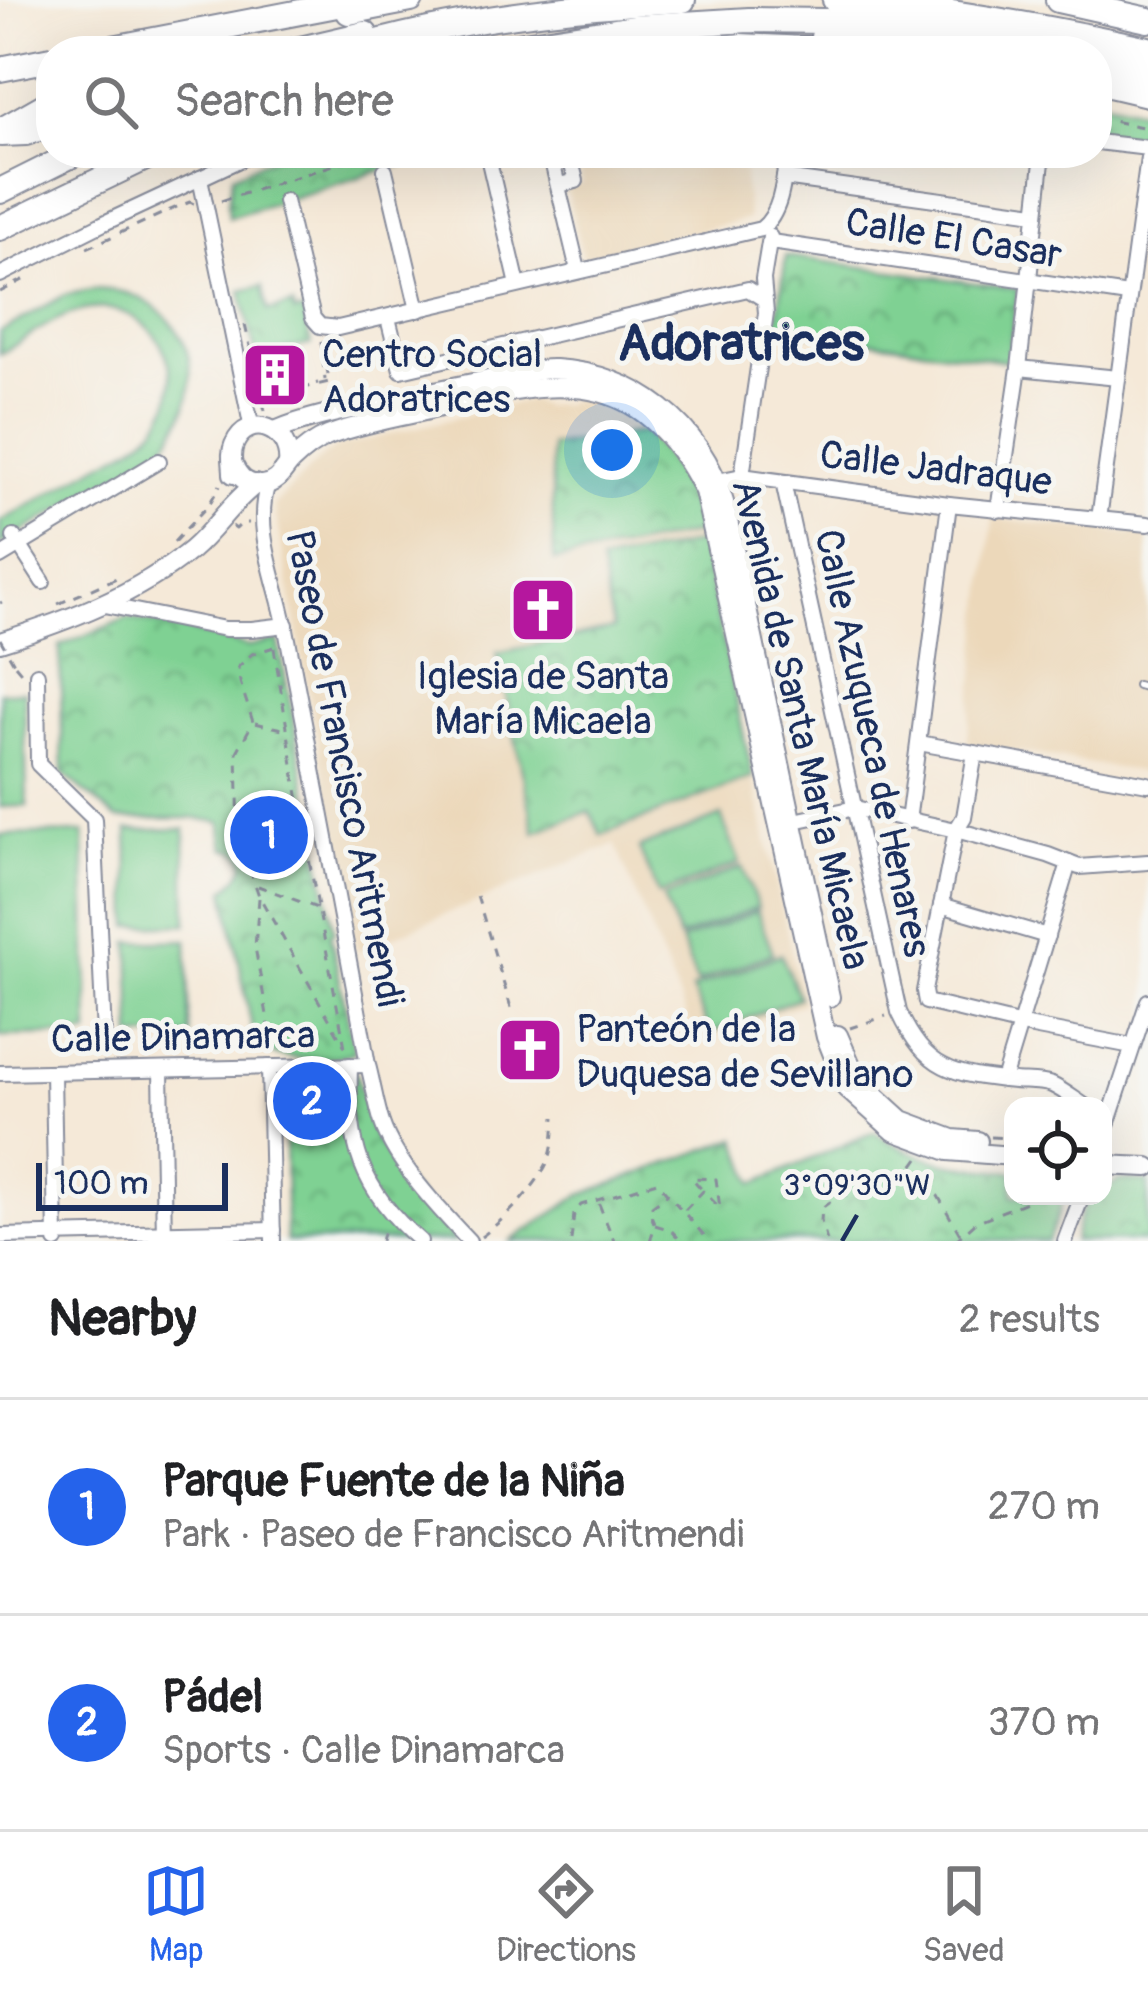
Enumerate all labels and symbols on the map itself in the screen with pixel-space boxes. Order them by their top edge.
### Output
street label: Calle El Casar [842,197,1065,280]
district label: Adoratrices [618,312,864,376]
place label: Centro Social Adoratrices [322,330,542,424]
building icon: Centro Social Adoratrices [240,340,310,410]
your location [582,420,642,480]
street label: Calle Jadraque [817,430,1055,507]
street label: Avenida de Santa María Micaela [720,474,881,974]
street label: Calle Azuqueca de Henares [803,525,942,961]
street label: Paseo de Francisco Aritmendi [274,526,415,1011]
church icon: Iglesia de Santa María Micaela [508,575,578,645]
place label: Iglesia de Santa María Micaela [417,652,669,746]
pin: 1 [230,790,308,880]
place label: Panteón de la Duquesa de Sevillano [576,1005,913,1099]
street label: Calle Dinamarca [50,1011,316,1064]
church icon: Panteón de la Duquesa de Sevillano [495,1015,565,1085]
pin: 2 [273,1056,351,1146]
scale bar [36,1157,228,1210]
text: 3°09'30"W [784,1167,930,1204]

